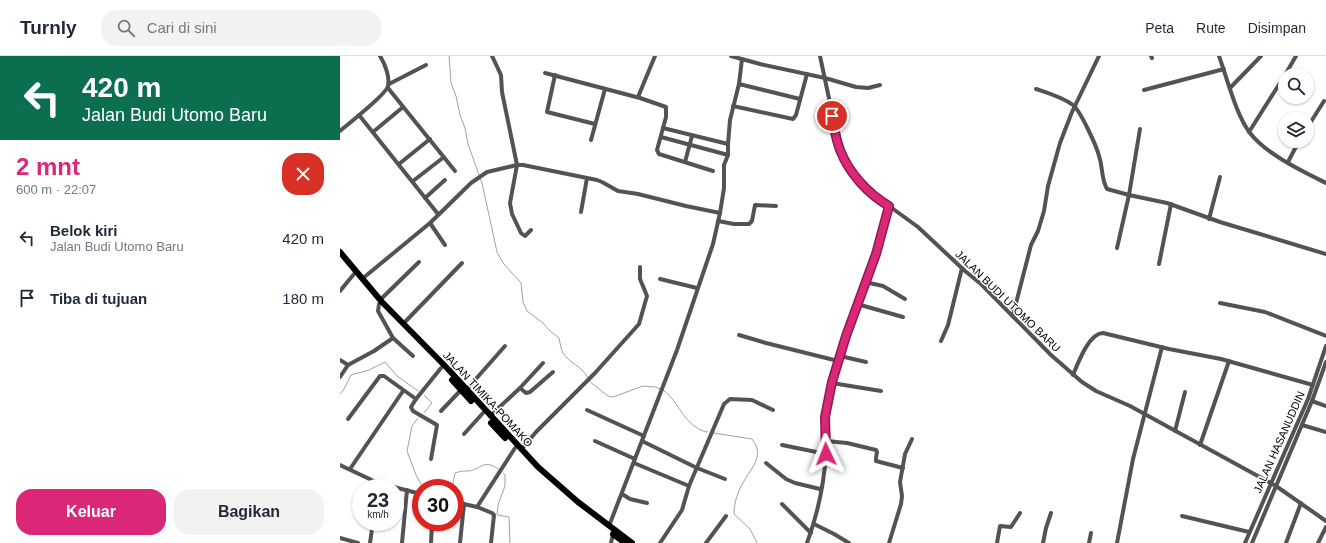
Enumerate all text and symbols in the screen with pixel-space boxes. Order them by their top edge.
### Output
search box [101,10,381,46]
text: Turnly [20,17,77,38]
icon: search [115,17,137,39]
text: Cari di sini [147,19,217,36]
text: Peta [1145,20,1174,36]
text: Rute [1196,20,1226,36]
text: Disimpan [1248,20,1306,36]
map controls [1278,68,1314,148]
button: search [1278,68,1314,104]
icon: left [16,72,68,124]
text: 420 m [82,72,161,103]
pin [815,99,849,133]
text: Jalan Budi Utomo Baru [82,105,267,125]
icon: arrive [821,105,843,127]
button: layers [1278,112,1314,148]
text: 2 mnt [16,153,80,180]
button: close [282,153,324,195]
text: 600 m · 22:07 [16,182,96,197]
text: Belok kiri [50,222,118,239]
icon: left [16,227,38,249]
text: 420 m [282,230,324,247]
text: Jalan Budi Utomo Baru [50,239,184,254]
street label: JALAN BUDI UTOMO BARU [953,248,1063,354]
icon: arrive [16,287,38,309]
text: Tiba di tujuan [50,290,147,307]
text: 180 m [282,290,324,307]
street label: JALAN TIMIKA-POMAKO [441,349,536,449]
street label: JALAN HASANUDDIN [1251,389,1307,495]
position arrow [805,433,847,475]
speed limit sign: 30 [412,479,464,531]
button: Keluar [16,489,166,535]
button: Bagikan [174,489,324,535]
text: 23 [367,489,389,511]
text: km/h [367,509,389,520]

